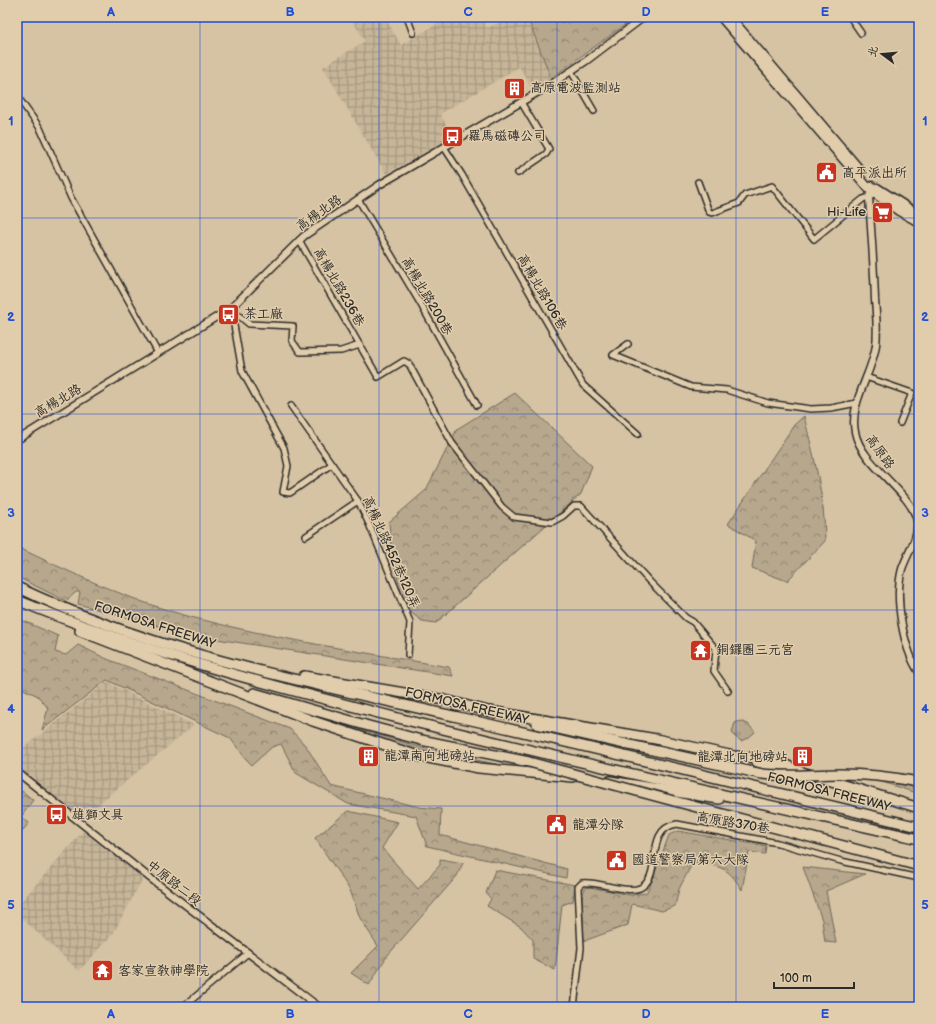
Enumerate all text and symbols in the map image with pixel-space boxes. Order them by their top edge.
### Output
text: A [106,4,115,20]
text: B [285,4,295,20]
text: C [463,4,473,20]
text: D [641,4,651,20]
text: E [821,4,830,20]
north arrow [862,34,902,74]
text: 北 [865,44,881,58]
building icon: 高原電波監測站 [501,75,527,101]
place label: 高原電波監測站 [530,80,621,96]
text: 1 [8,113,14,129]
text: 1 [922,113,928,129]
bus stop icon: 羅馬磁磚公司 [440,123,466,149]
place label: 羅馬磁磚公司 [468,128,546,144]
public building icon: 高平派出所 [814,160,840,186]
place label: 高平派出所 [842,165,907,181]
street label: 高楊北路 [293,192,345,234]
supermarket icon: Hi-Life [869,199,895,225]
place label: Hi-Life [827,204,866,220]
street label: 高楊北路236巷 [310,245,368,329]
street label: 高楊北路106巷 [514,251,570,333]
street label: 高楊北路200巷 [398,254,456,338]
bus stop icon: 茶工廠 [216,301,242,327]
place label: 茶工廠 [244,306,283,322]
text: 2 [7,309,15,325]
text: 2 [921,309,929,325]
street label: 高楊北路 [32,381,84,421]
street label: 高原路 [862,432,898,472]
street label: 高楊北路452巷120弄 [359,493,423,611]
text: 3 [7,505,15,521]
text: 3 [921,505,929,521]
street label: FORMOSA FREEWAY [92,598,218,652]
temple icon: 銅鑼圈三元宮 [687,637,713,663]
place label: 銅鑼圈三元宮 [716,642,794,658]
street label: FORMOSA FREEWAY [404,684,531,728]
text: 4 [7,701,15,717]
text: 4 [921,701,929,717]
building icon: 龍潭南向地磅站 [355,743,381,769]
building icon: 龍潭北向地磅站 [790,744,816,770]
place label: 龍潭南向地磅站 [384,748,475,764]
place label: 龍潭北向地磅站 [697,749,788,765]
street label: FORMOSA FREEWAY [766,769,893,815]
bus stop icon: 雄獅文具 [44,802,70,828]
place label: 雄獅文具 [72,807,124,823]
street label: 高原路370巷 [695,809,771,837]
public building icon: 龍潭分隊 [544,812,570,838]
place label: 龍潭分隊 [572,817,624,833]
public building icon: 國道警察局第六大隊 [604,847,630,873]
place label: 國道警察局第六大隊 [632,852,749,868]
street label: 中原路二段 [143,857,205,909]
text: 5 [7,897,15,913]
text: 5 [921,897,929,913]
temple icon: 客家宣教神學院 [90,958,116,984]
place label: 客家宣教神學院 [118,963,209,979]
scale bar [774,964,854,990]
text: 100 m [780,971,812,986]
text: A [106,1006,115,1022]
text: B [285,1006,295,1022]
text: C [463,1006,473,1022]
text: D [641,1006,651,1022]
text: E [821,1006,830,1022]

